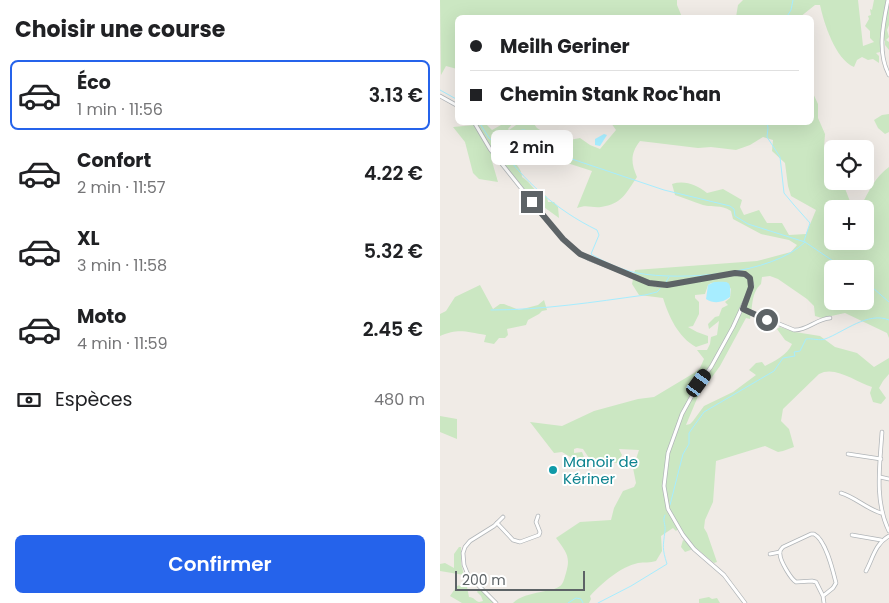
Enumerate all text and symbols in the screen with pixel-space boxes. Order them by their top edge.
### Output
text: Choisir une course [15,14,225,45]
text: Meilh Geriner [500,33,630,60]
text: Éco [77,69,111,96]
icon: car [17,73,62,118]
text: Chemin Stank Roc'han [500,81,721,108]
text: 3.13 € [369,82,423,109]
text: 1 min · 11:56 [77,98,163,121]
callout: 2 min [491,130,573,164]
text: 2 min [510,136,554,159]
map controls [824,140,874,310]
button: locate [824,140,874,190]
text: Confort [77,147,151,174]
icon: car [17,151,62,196]
text: 4.22 € [364,160,423,187]
text: 2 min · 11:57 [77,176,166,199]
route end [521,191,543,213]
button: + [824,200,874,250]
text: XL [77,225,100,252]
icon: car [17,229,62,274]
text: 5.32 € [364,238,423,265]
text: 3 min · 11:58 [77,254,167,277]
button: − [824,260,874,310]
text: Moto [77,303,126,330]
icon: car [17,307,62,352]
route start [756,309,778,331]
text: 2.45 € [363,316,423,343]
text: 4 min · 11:59 [77,332,168,355]
car [684,366,713,400]
icon: cash [15,386,43,414]
text: Espèces [55,386,133,413]
text: 480 m [374,388,425,411]
place label: Manoir de Kériner [563,451,638,489]
marker: Manoir de Kériner [547,464,559,476]
button: Confirmer [15,535,425,593]
scale bar [455,568,585,591]
text: 200 m [462,570,506,590]

